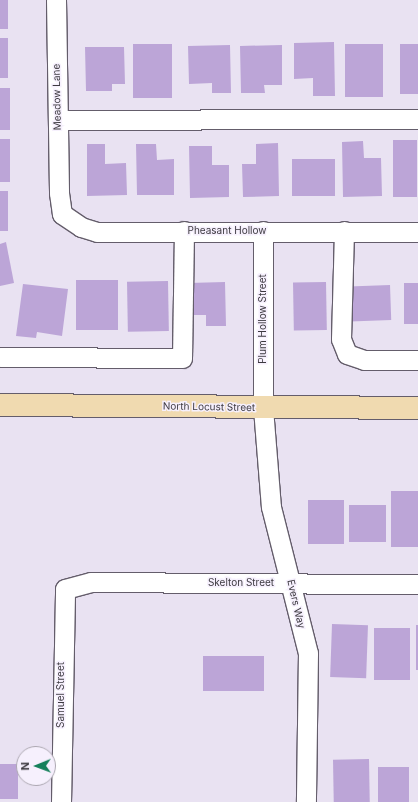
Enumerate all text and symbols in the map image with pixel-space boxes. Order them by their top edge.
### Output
street label: Meadow Lane [50,64,64,130]
street label: Pheasant Hollow [188,225,266,237]
street label: Plum Hollow Street [257,274,269,364]
street label: North Locust Street [163,400,255,414]
street label: Skelton Street [208,577,274,589]
street label: Evers Way [285,579,307,629]
street label: Samuel Street [55,662,67,728]
north arrow [16,746,56,786]
text: N [18,762,32,771]

